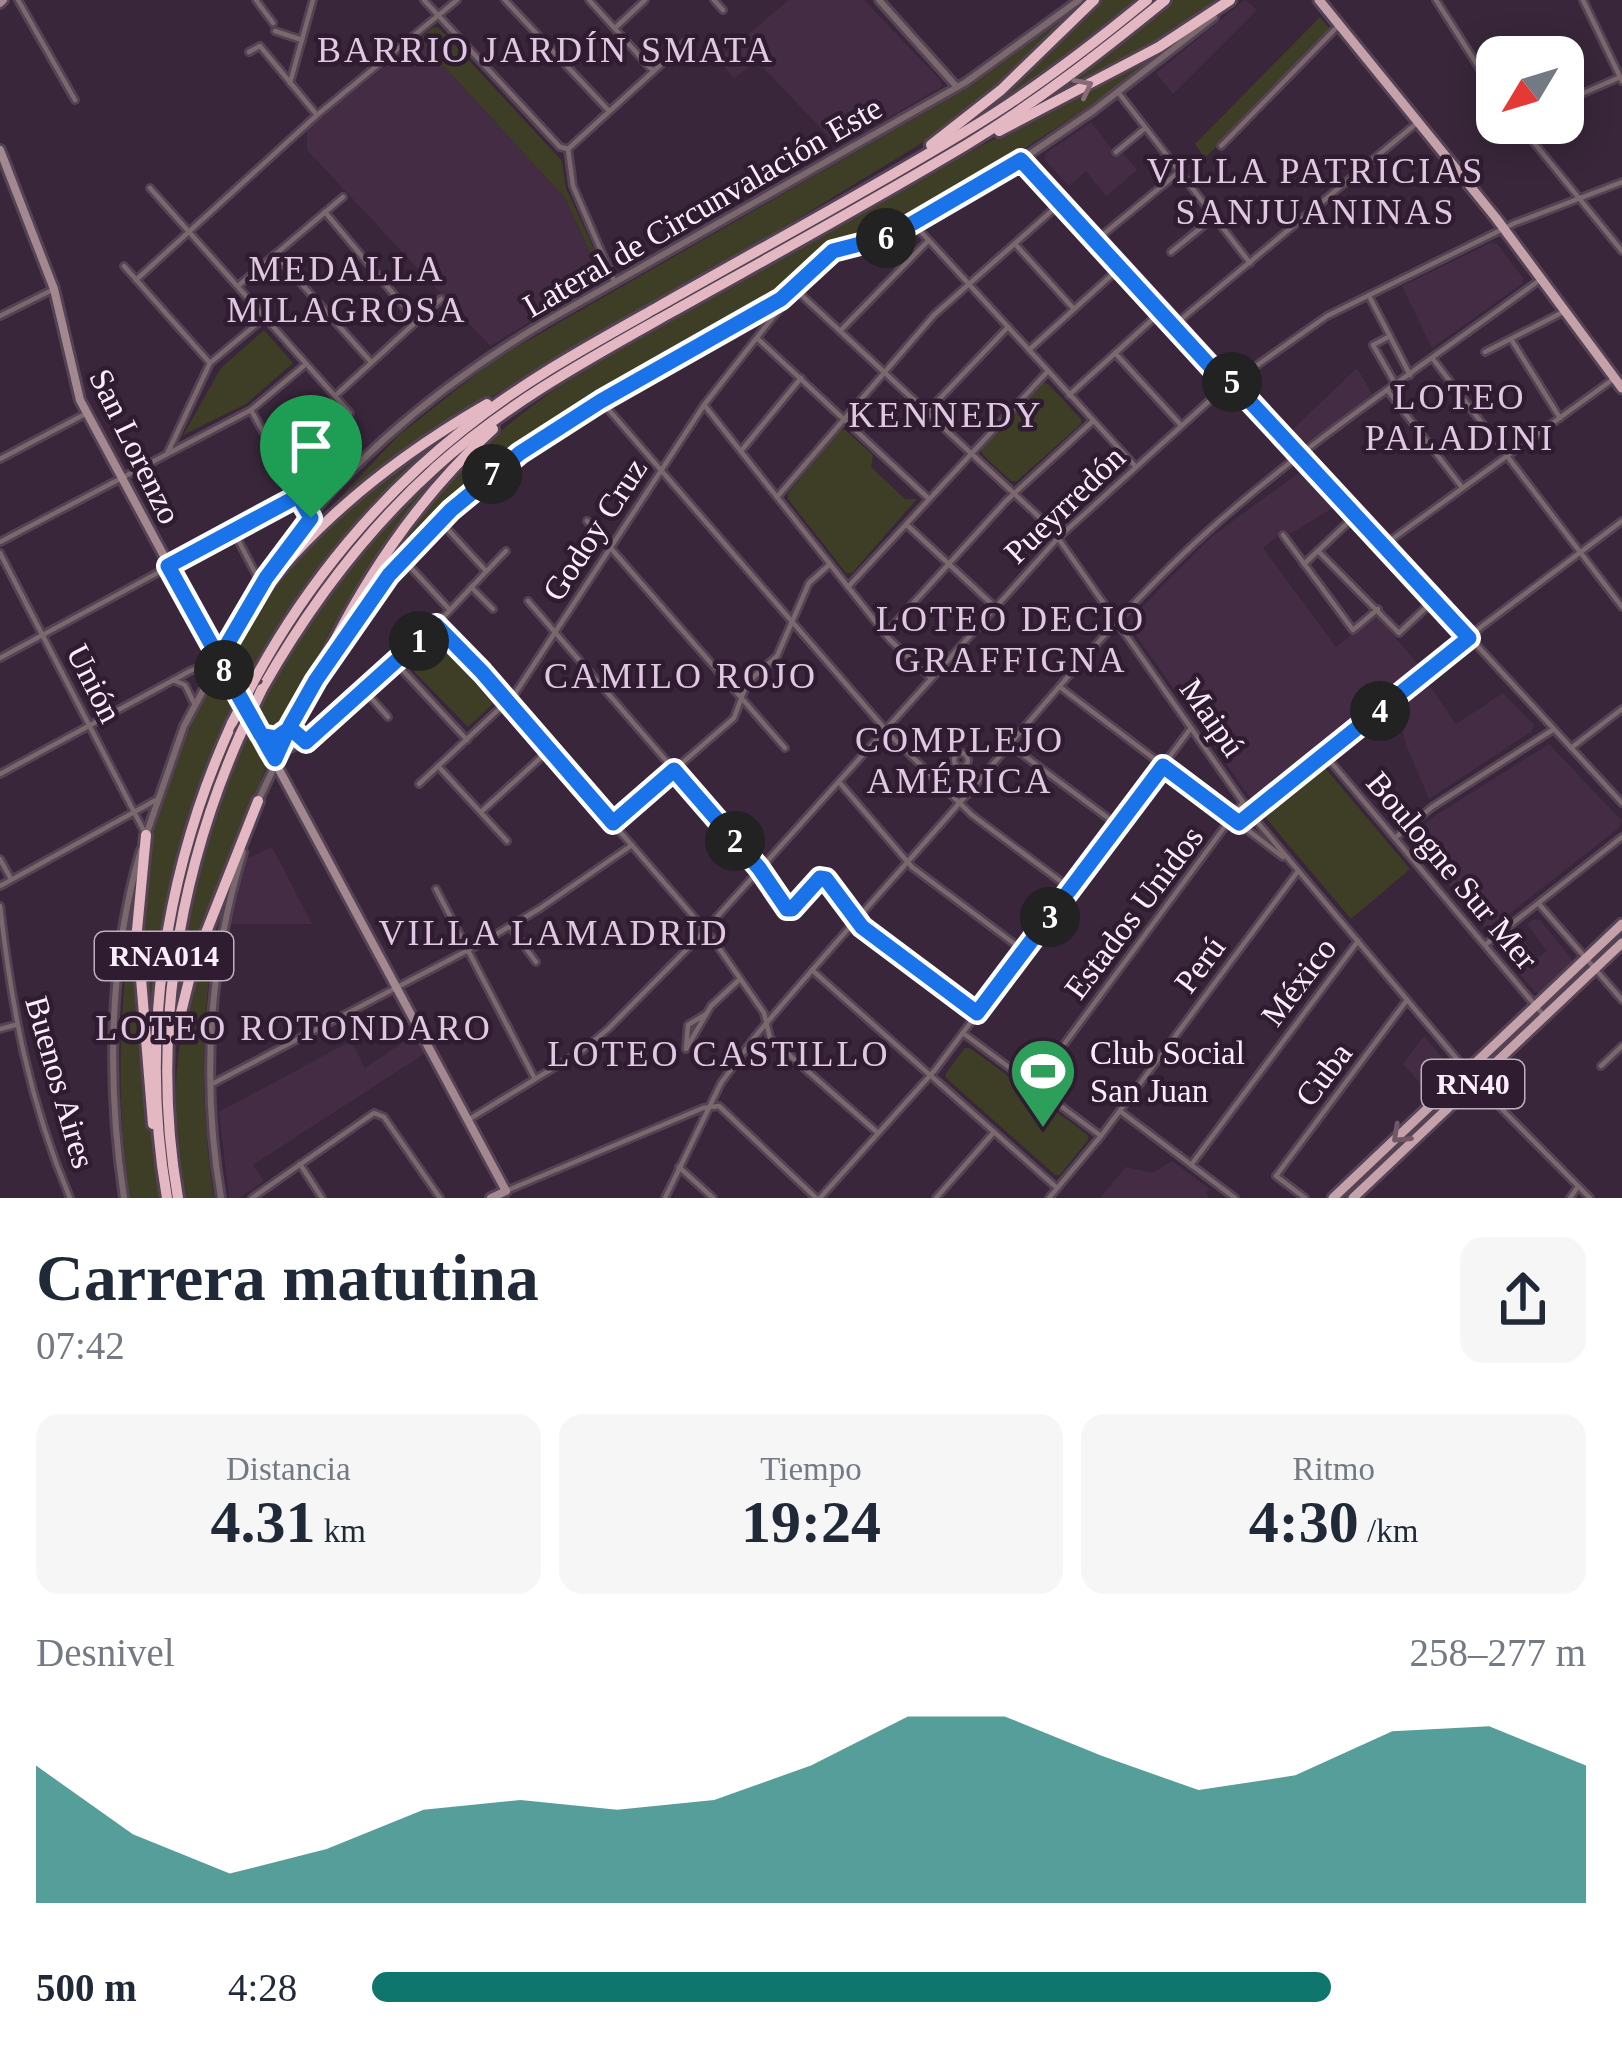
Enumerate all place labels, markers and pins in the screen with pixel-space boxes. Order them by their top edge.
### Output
pin: 6 [856,208,916,268]
pin: 5 [1202,352,1262,412]
pin [260,395,362,518]
pin: 7 [462,444,522,504]
pin: 1 [389,611,449,671]
pin: 8 [194,640,254,700]
pin: 4 [1350,681,1410,741]
pin: 2 [705,811,765,871]
pin: 3 [1020,887,1080,947]
place label: Club Social San Juan [1090,1035,1245,1109]
sports icon: Club Social San Juan [1008,1036,1078,1130]

